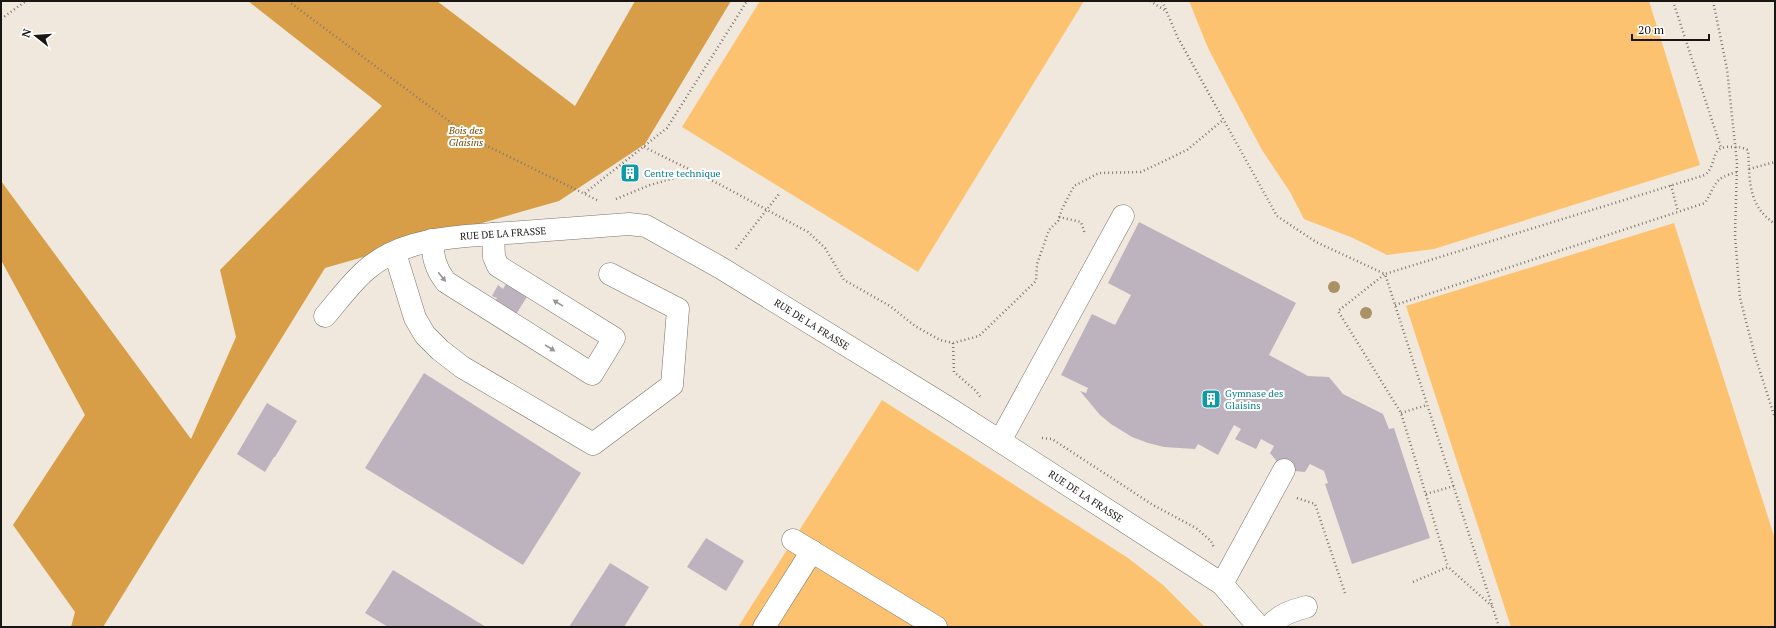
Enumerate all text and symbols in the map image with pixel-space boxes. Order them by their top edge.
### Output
north arrow [16,16,56,56]
scale bar [1632,16,1709,42]
text: 20 m [1638,22,1665,37]
text: N [19,26,35,39]
park label: Bois des Glaisins [448,124,483,149]
building icon: Centre technique [619,162,641,184]
place label: Centre technique [644,167,721,180]
street label: RUE DE LA FRASSE [459,224,547,243]
one-way arrow [438,271,447,282]
street label: RUE DE LA FRASSE [772,296,852,353]
one-way arrow [552,300,564,307]
one-way arrow [545,344,556,352]
place label: Gymnase des Glaisins [1225,387,1283,412]
building icon: Gymnase des Glaisins [1200,388,1222,410]
street label: RUE DE LA FRASSE [1046,467,1126,525]

